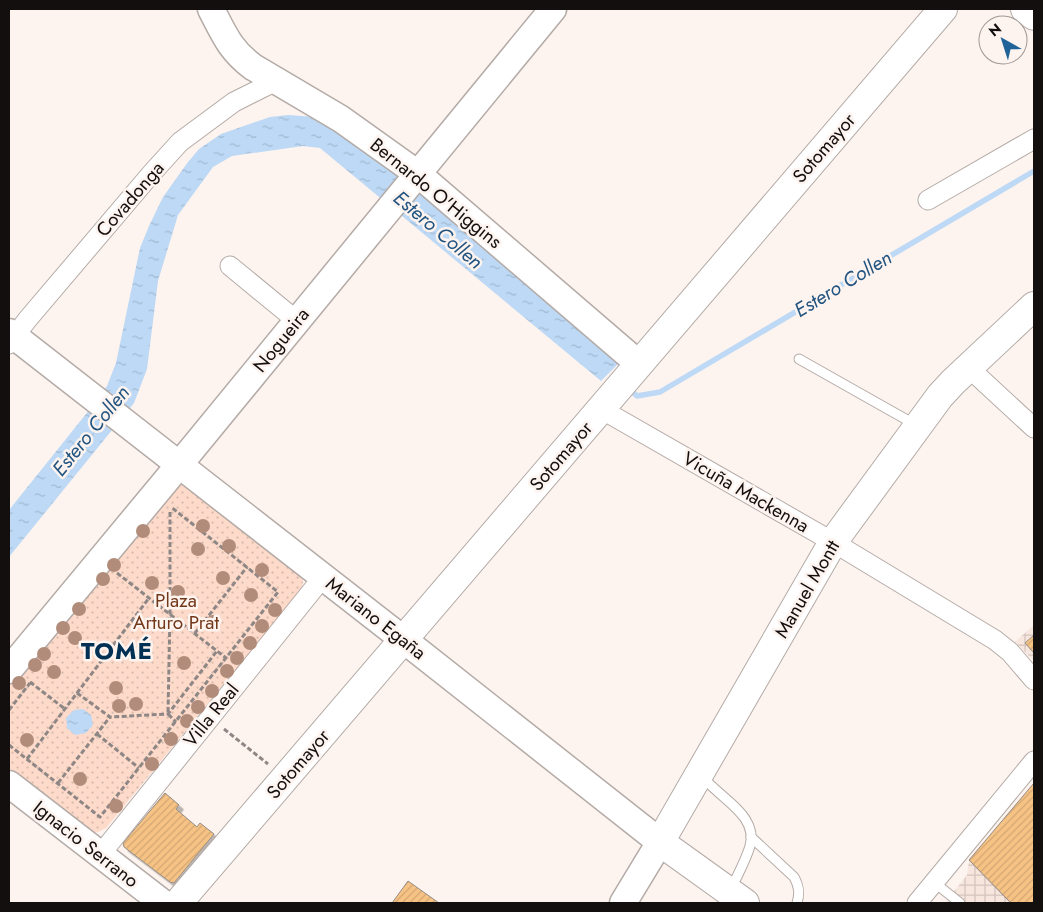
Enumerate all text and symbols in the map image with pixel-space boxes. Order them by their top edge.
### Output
north arrow [978,15,1028,65]
text: N [984,19,1005,41]
street label: Sotomayor [786,107,862,189]
street label: Bernardo O'Higgins [364,131,508,255]
street label: Covadonga [90,156,170,242]
water label: Estero Collen [387,184,489,276]
water label: Estero Collen [789,243,897,325]
street label: Nogueira [247,302,315,378]
water label: Estero Collen [45,379,137,483]
street label: Sotomayor [523,415,599,497]
street label: Vicuña Mackenna [678,445,814,539]
street label: Manuel Montt [768,535,846,643]
street label: Mariano Egaña [320,570,432,666]
park label: Plaza Arturo Prat [133,587,220,636]
district label: TOMÉ [81,633,153,668]
street label: Villa Real [177,677,245,753]
street label: Sotomayor [260,723,336,805]
street label: Ignacio Serrano [27,794,145,894]

